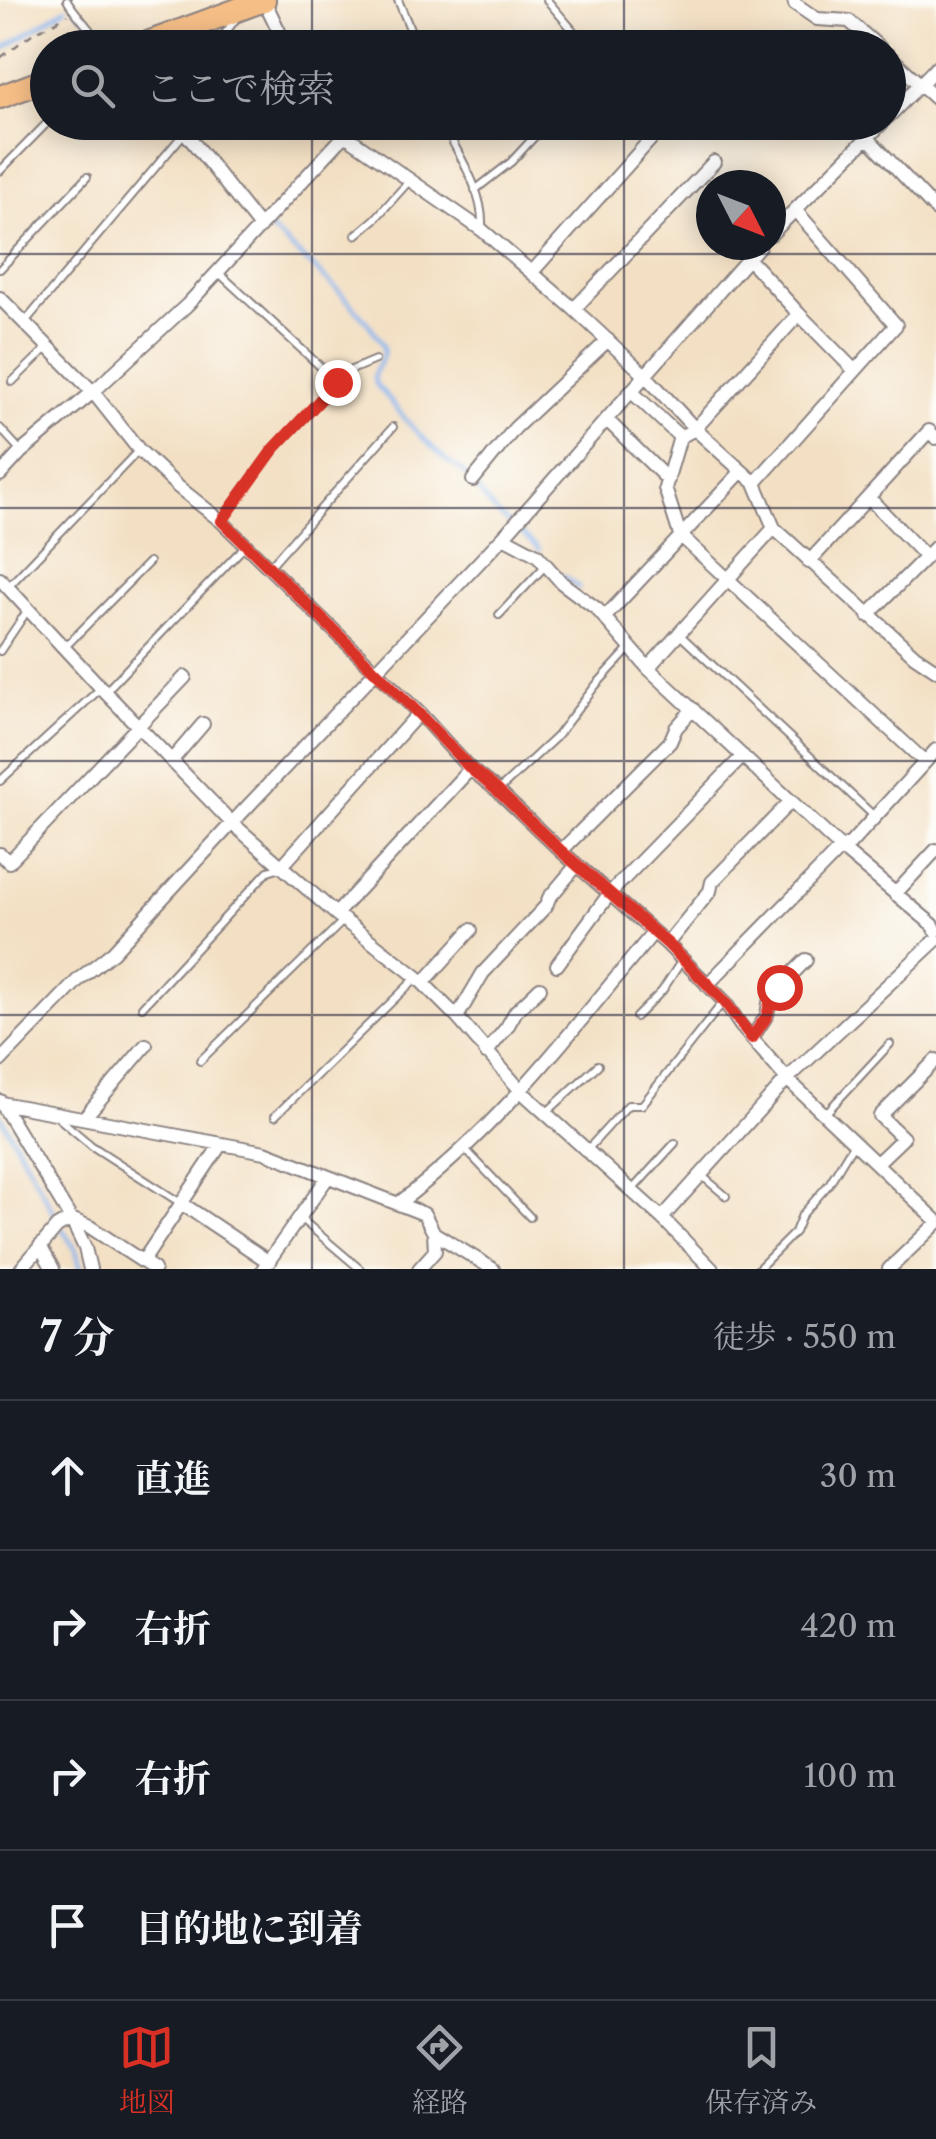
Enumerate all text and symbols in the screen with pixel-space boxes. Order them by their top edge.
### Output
search box [30,30,906,140]
icon: search [65,58,120,113]
text: ここで検索 [145,65,335,112]
north arrow [696,170,786,260]
route end [315,360,361,406]
route start [757,965,803,1011]
text: 7 分 [40,1311,114,1363]
text: 徒歩 · 550 m [713,1317,896,1356]
icon: ahead [40,1448,95,1503]
text: 直進 [135,1455,211,1502]
text: 30 m [820,1456,896,1495]
icon: right [40,1598,95,1653]
text: 右折 [135,1605,211,1652]
text: 420 m [800,1606,896,1645]
icon: right [40,1748,95,1803]
text: 右折 [135,1755,211,1802]
text: 100 m [804,1756,896,1795]
icon: arrive [40,1898,95,1953]
text: 目的地に到着 [135,1905,363,1952]
tab: 地図 [119,2020,175,2120]
tab: 経路 [412,2020,468,2120]
tab: 保存済み [705,2020,817,2120]

